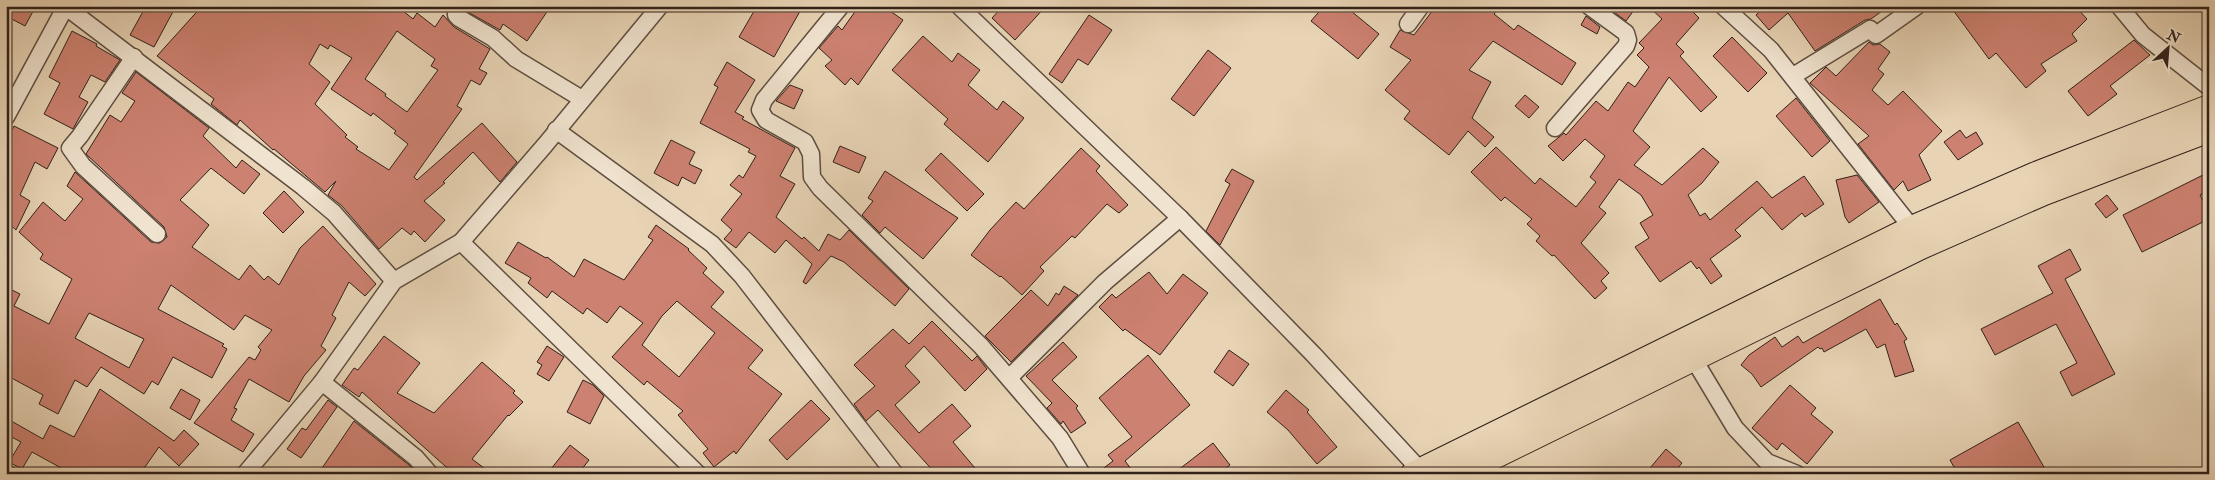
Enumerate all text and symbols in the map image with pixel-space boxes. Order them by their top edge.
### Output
north arrow [2142,22,2192,72]
text: N [2163,26,2183,47]

